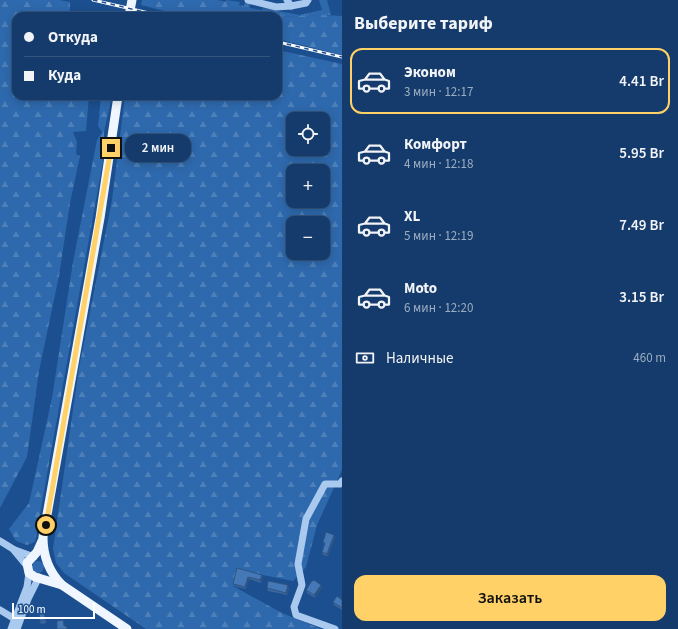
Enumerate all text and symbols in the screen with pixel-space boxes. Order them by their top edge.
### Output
text: Выберите тариф [354,11,493,36]
text: Откуда [48,27,98,48]
text: Эконом [404,62,456,83]
icon: car [356,63,392,99]
text: Куда [48,65,81,86]
text: 4.41 Br [619,71,664,92]
text: 3 мин · 12:17 [404,83,473,101]
map controls [286,112,330,260]
button: locate [286,112,330,156]
callout: 2 мин [125,134,191,162]
text: Комфорт [404,134,467,155]
icon: car [356,135,392,171]
route end [102,139,120,157]
text: 2 мин [142,139,174,157]
text: 5.95 Br [619,143,664,164]
text: 4 мин · 12:18 [404,155,473,173]
button: + [286,164,330,208]
text: XL [404,206,420,227]
icon: car [356,207,392,243]
text: 7.49 Br [619,215,664,236]
button: − [286,216,330,260]
text: 5 мин · 12:19 [404,227,473,245]
text: Moto [404,278,437,299]
icon: car [356,279,392,315]
text: 3.15 Br [619,287,664,308]
text: 6 мин · 12:20 [404,299,473,317]
icon: cash [354,347,376,369]
text: Наличные [386,348,453,369]
text: 460 m [633,349,666,367]
route start [37,516,55,534]
button: Заказать [354,575,666,621]
scale bar [12,601,95,620]
text: 100 m [18,602,46,617]

